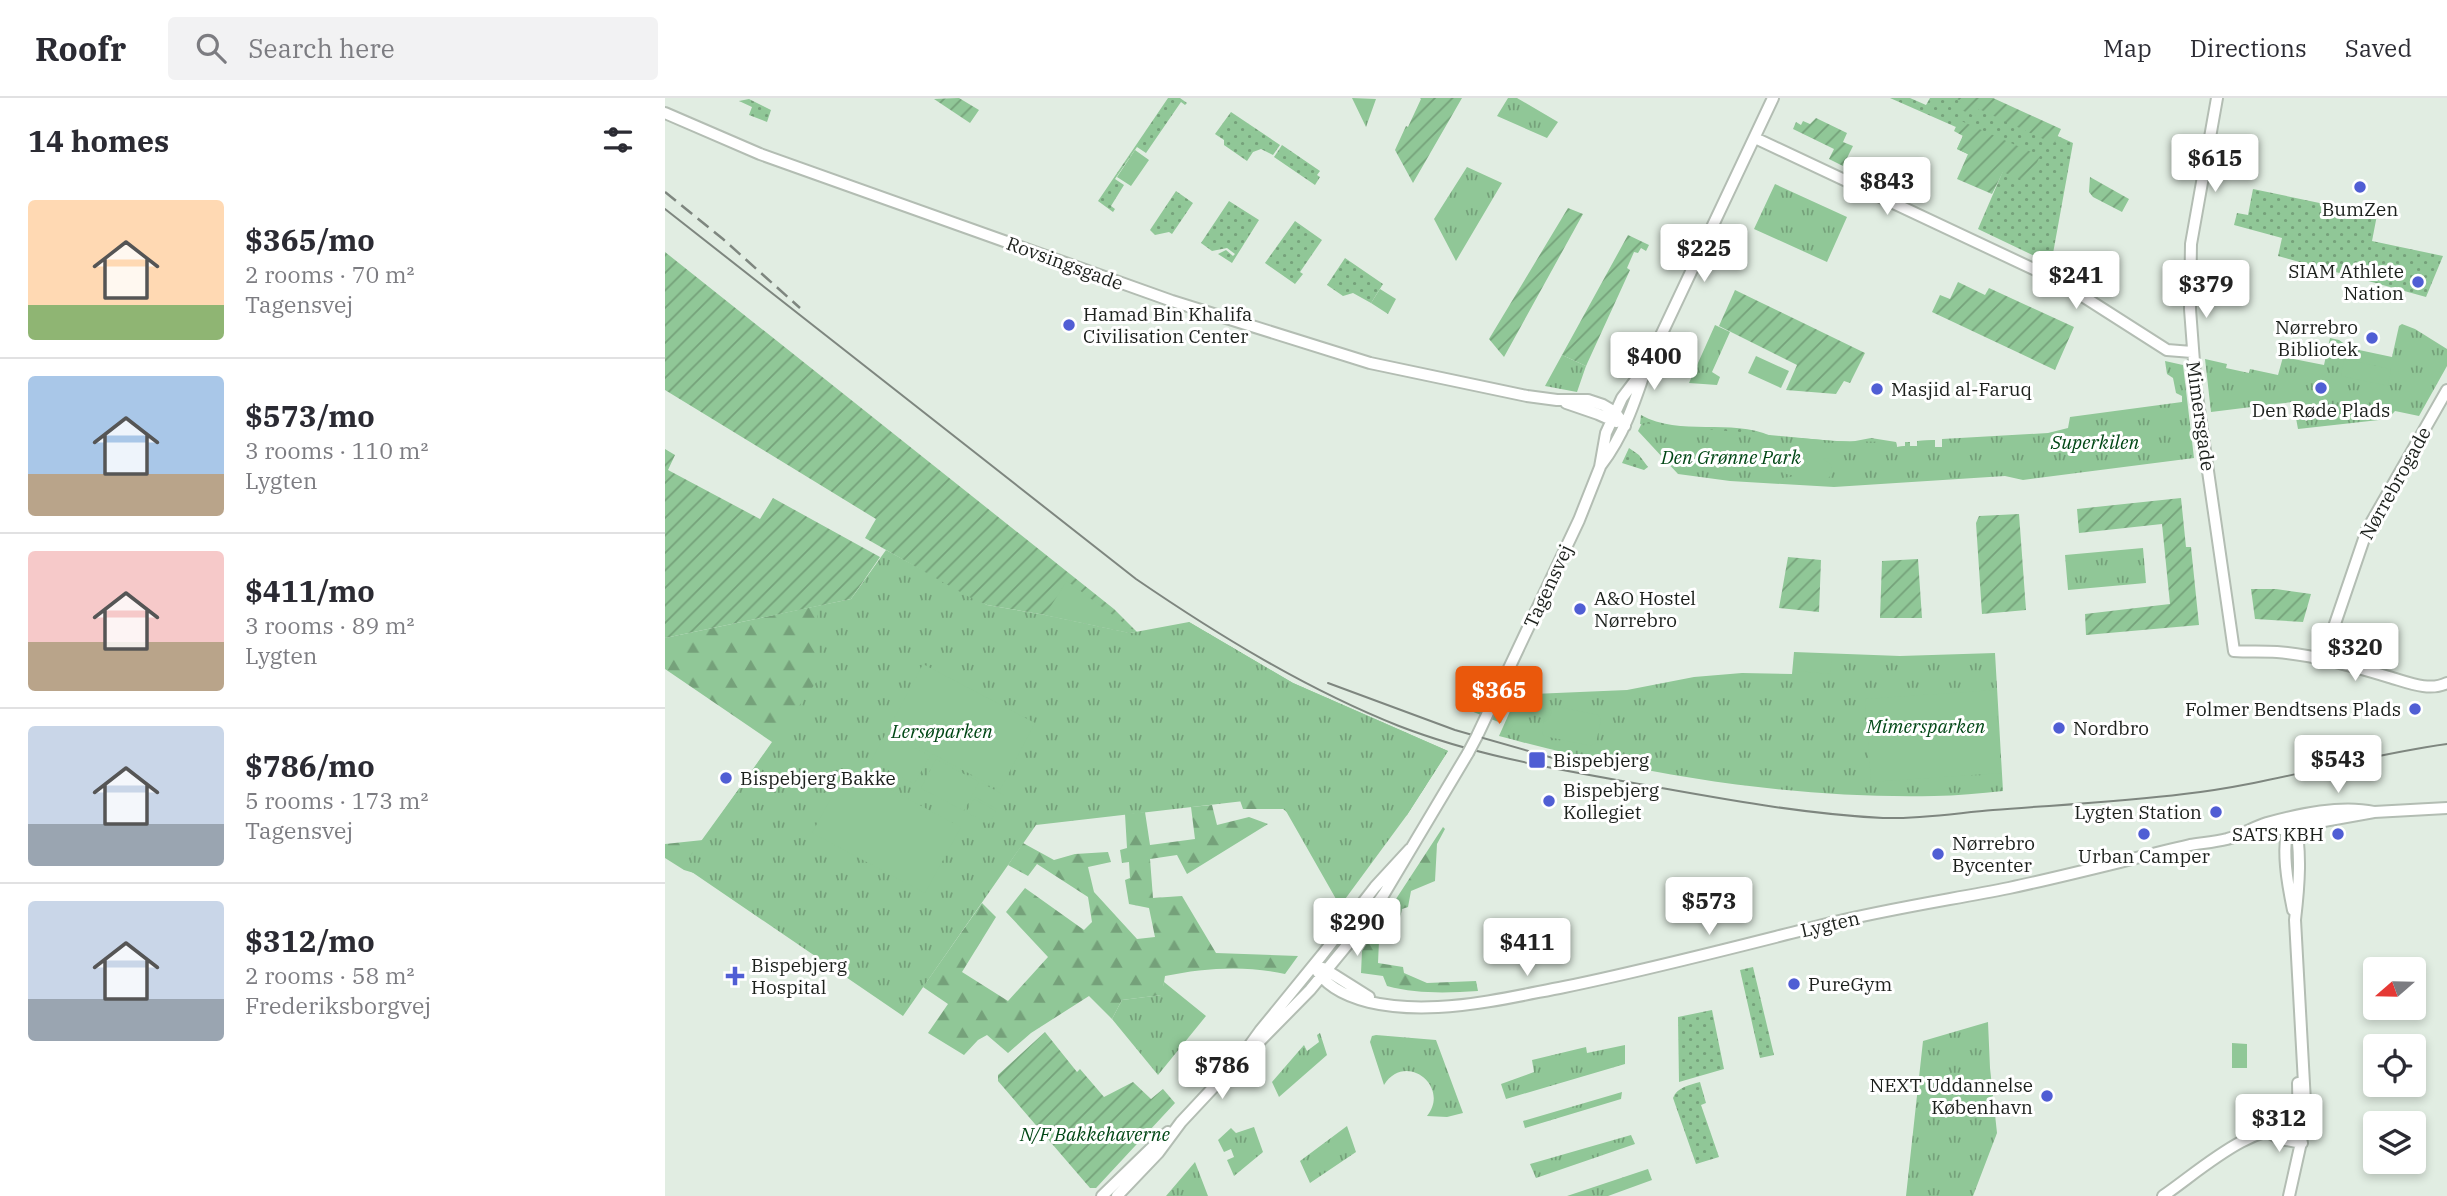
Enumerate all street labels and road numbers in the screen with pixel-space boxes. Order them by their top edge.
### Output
street label: Rovsingsgade [1003,231,1127,295]
street label: Mimersgade [2181,360,2221,472]
street label: Nørrebrogade [2354,422,2436,544]
street label: Tagensvej [1518,540,1578,632]
street label: Lygten [1798,906,1862,942]

